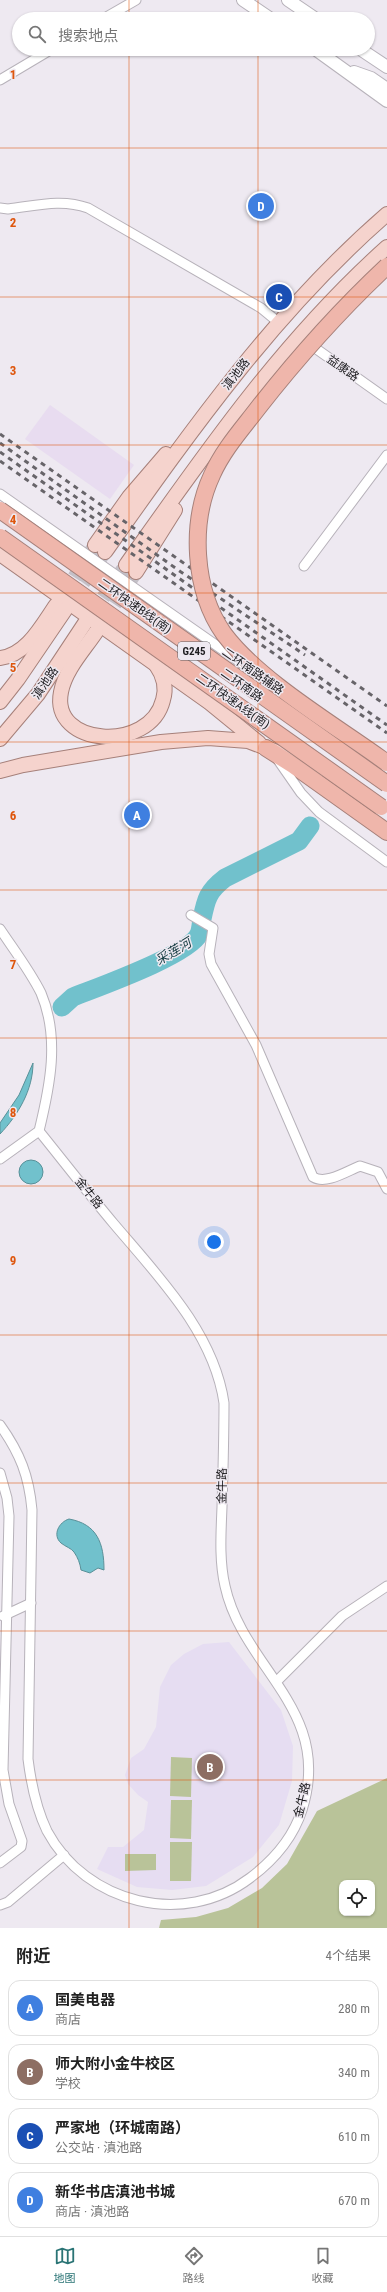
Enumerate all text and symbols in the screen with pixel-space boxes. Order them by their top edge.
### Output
search box [12,12,375,56]
icon: search [26,23,48,45]
text: 搜索地点 [58,27,118,45]
text: 1 [10,67,16,82]
pin: D [248,191,274,221]
text: 2 [10,215,17,230]
pin: C [266,282,292,312]
street label: 益康路 [324,352,362,384]
street label: 滇池路 [219,356,253,392]
text: 3 [10,363,16,378]
text: 4 [10,512,17,527]
street label: 二环快速B线(南) [96,576,174,636]
road number: G245 [178,642,210,660]
street label: 二环南路辅路 [219,644,287,698]
text: 5 [10,660,17,675]
street label: 滇池路 [29,664,61,702]
street label: 二环南路 [218,665,266,705]
street label: 二环快速A线(南) [194,670,272,732]
pin: A [124,800,150,830]
text: 6 [10,808,17,823]
water label: 采莲河 [153,933,196,968]
text: 7 [10,957,17,972]
text: 8 [10,1105,16,1120]
street label: 金牛路 [72,1175,106,1211]
your location [204,1232,224,1252]
text: 9 [10,1253,16,1268]
street label: 金牛路 [215,1468,229,1504]
pin: B [197,1752,223,1782]
street label: 金牛路 [291,1781,313,1819]
map controls [339,1880,375,1916]
button: locate [339,1880,375,1916]
text: 附近 [16,1946,50,1966]
text: 4个结果 [326,1948,371,1963]
text: 国美电器 [55,1991,115,2009]
text: A [26,2001,34,2016]
text: 280 m [338,2001,370,2016]
text: 商店 [55,2012,81,2027]
text: 师大附小金牛校区 [55,2055,175,2073]
text: B [26,2065,34,2080]
text: 340 m [338,2065,370,2080]
text: 学校 [55,2076,81,2091]
text: 严家地（环城南路） [55,2119,190,2137]
text: C [26,2129,34,2144]
text: 610 m [338,2129,370,2144]
text: 公交站 · 滇池路 [55,2140,142,2155]
text: 新华书店滇池书城 [55,2183,175,2201]
text: D [26,2193,34,2208]
text: 670 m [338,2193,370,2208]
text: 商店 · 滇池路 [55,2204,129,2219]
tab: 地图 [54,2245,76,2285]
tab: 路线 [183,2245,205,2285]
tab: 收藏 [312,2245,334,2285]

